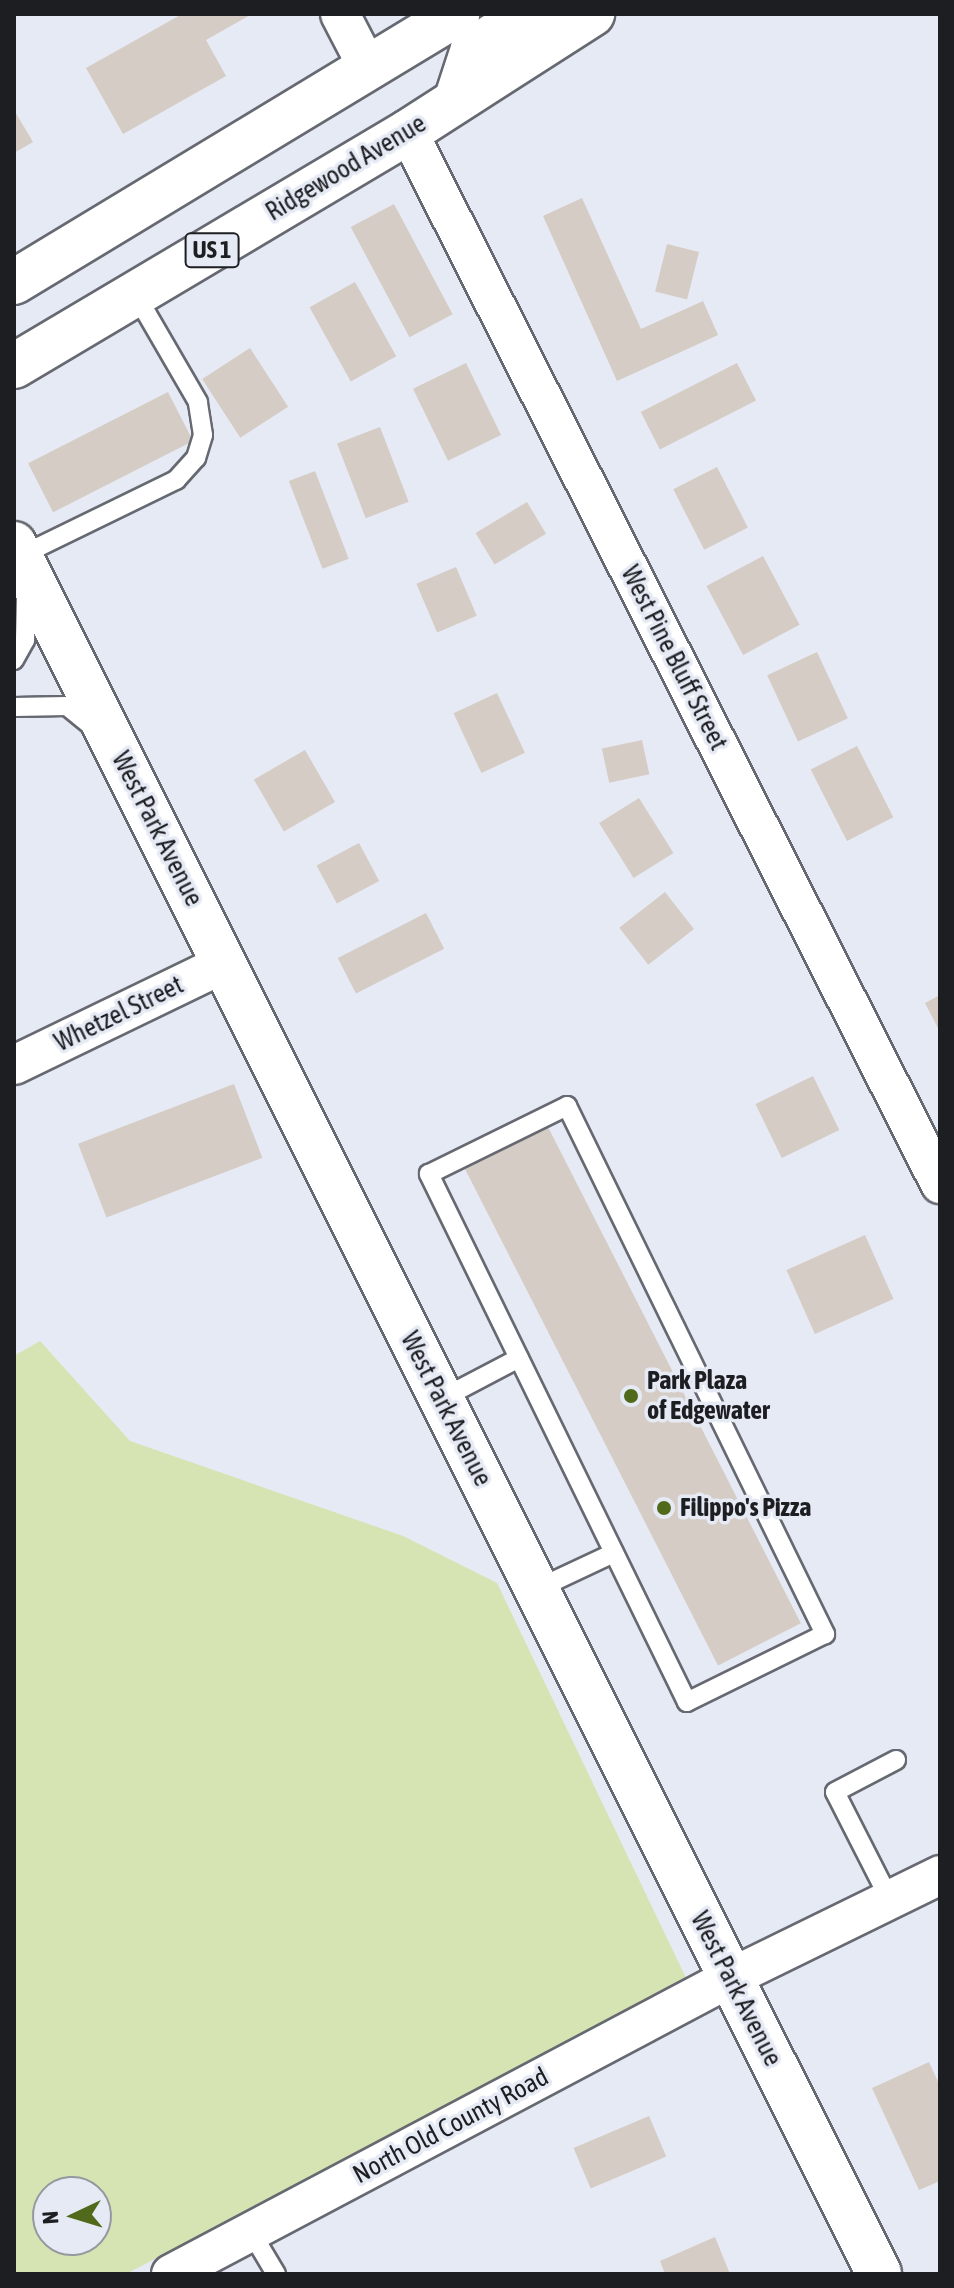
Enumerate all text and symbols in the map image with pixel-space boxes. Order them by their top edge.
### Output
street label: Ridgewood Avenue [260,108,432,228]
road number: US 1 [184,230,240,270]
street label: West Pine Bluff Street [614,561,734,755]
street label: West Park Avenue [105,747,209,911]
street label: Whetzel Street [50,969,188,1059]
street label: West Park Avenue [394,1327,498,1491]
place label: Park Plaza of Edgewater [647,1365,770,1426]
marker: Park Plaza of Edgewater [622,1387,640,1405]
place label: Filippo's Pizza [680,1492,811,1524]
marker: Filippo's Pizza [655,1499,673,1517]
street label: West Park Avenue [684,1907,788,2071]
street label: North Old County Road [348,2061,554,2191]
north arrow [32,2176,112,2256]
text: N [37,2210,63,2225]

